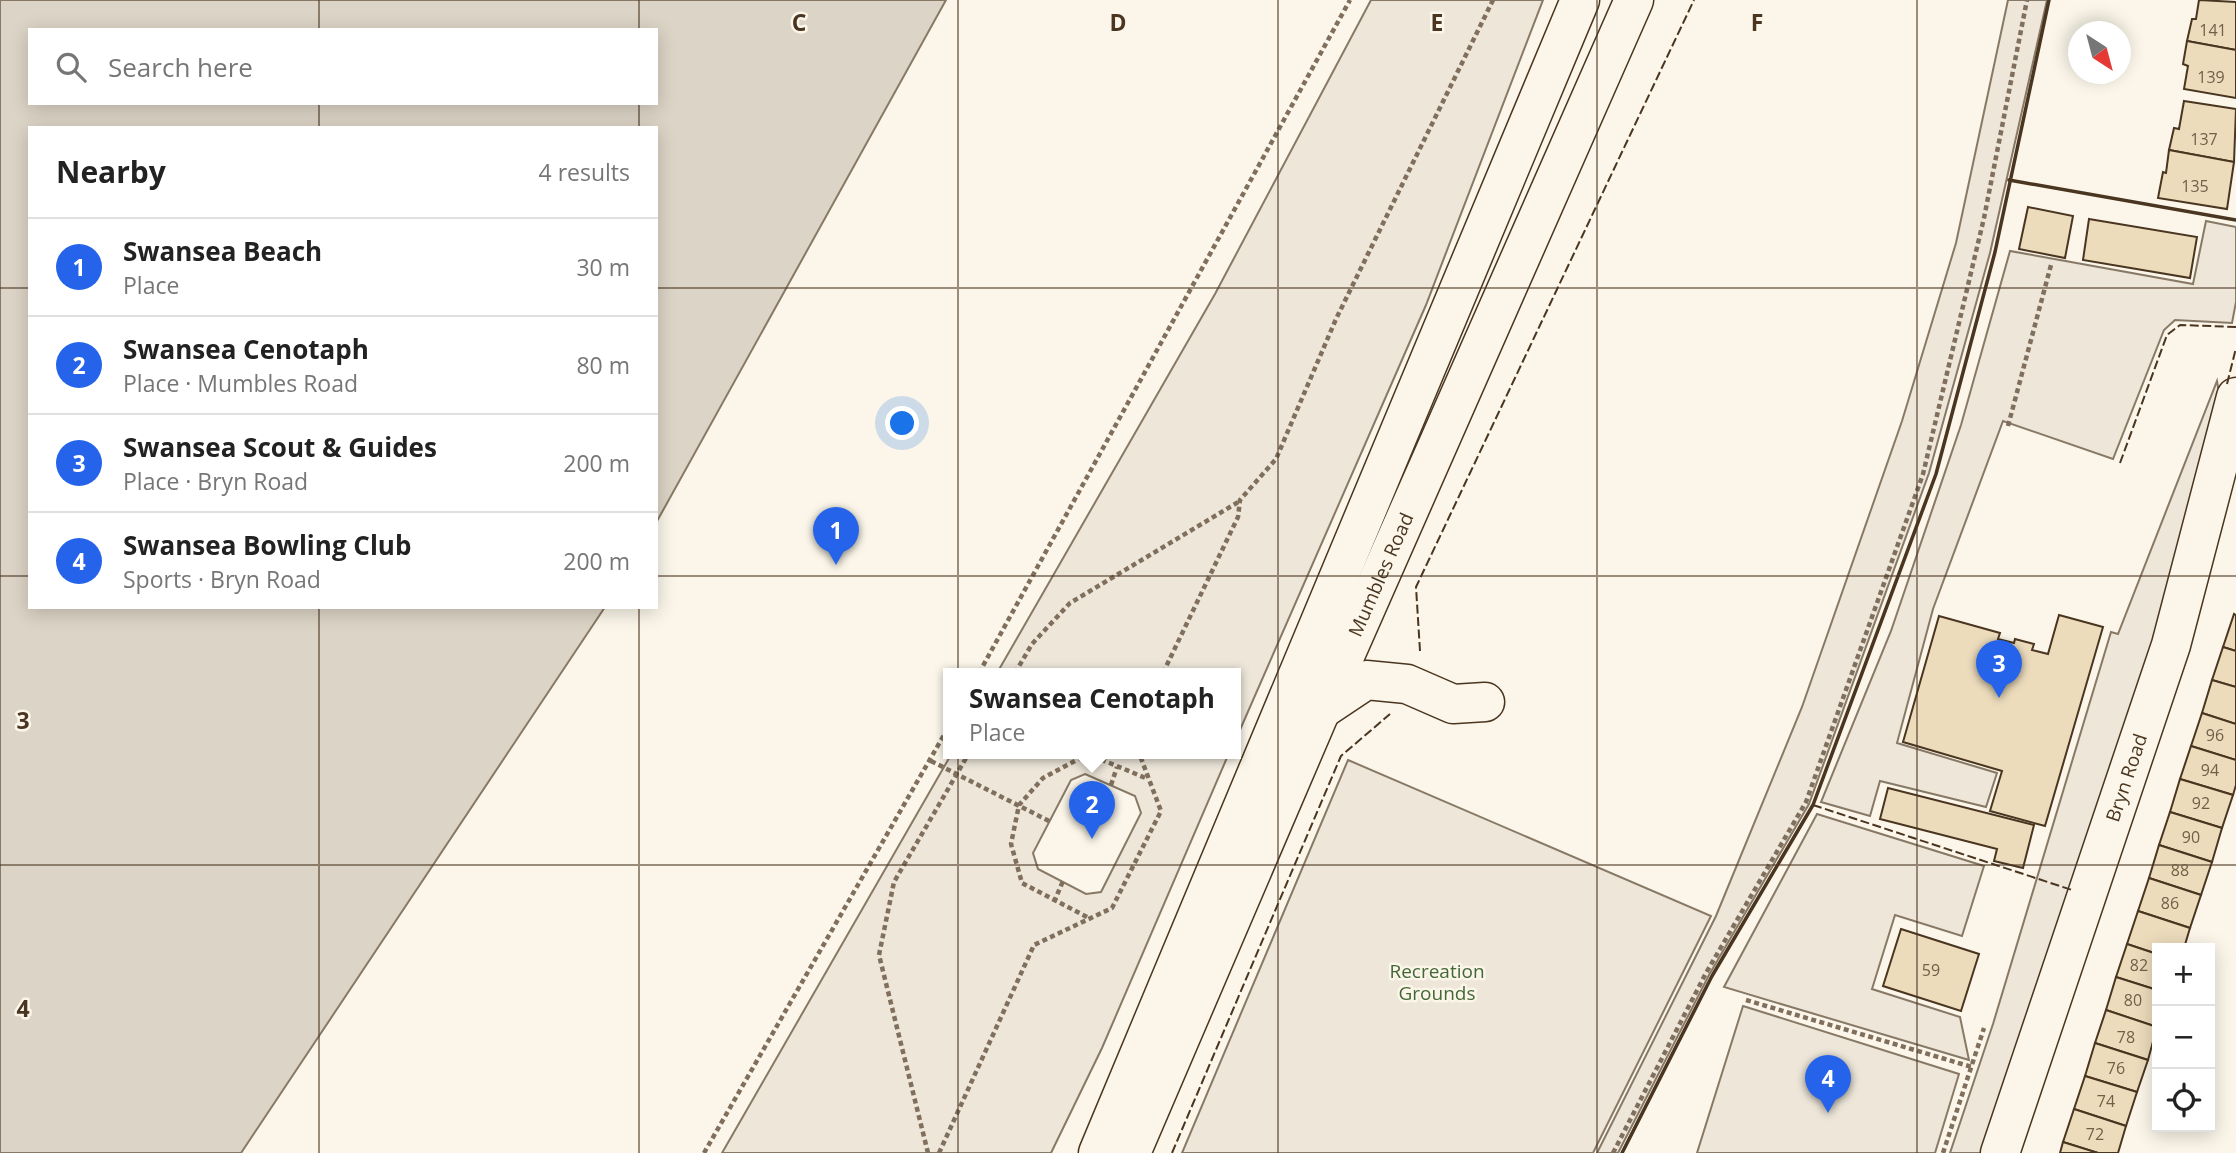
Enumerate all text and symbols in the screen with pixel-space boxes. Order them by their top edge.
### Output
text: C [792,6,806,38]
text: D [1109,6,1127,38]
text: E [1431,6,1443,38]
text: F [1751,6,1763,38]
house number: 141 [2199,19,2227,41]
north arrow [2068,21,2131,84]
search box [28,28,658,105]
icon: search [52,48,90,86]
text: Search here [108,49,253,85]
house number: 139 [2197,66,2225,88]
house number: 137 [2190,128,2218,150]
text: Nearby [56,151,166,192]
text: 4 results [539,156,630,188]
house number: 135 [2181,175,2209,197]
text: Swansea Beach [123,233,322,269]
text: 1 [72,251,86,283]
text: 30 m [576,251,630,283]
text: Place [123,269,179,301]
text: Swansea Cenotaph [123,331,369,367]
text: 2 [72,349,86,381]
text: 80 m [576,349,630,381]
text: Place · Mumbles Road [123,367,358,399]
your location [885,406,919,440]
text: Swansea Scout & Guides [123,429,437,465]
text: 3 [72,447,86,479]
text: 200 m [563,447,630,479]
text: Place · Bryn Road [123,465,308,497]
pin: 1 [813,507,859,565]
street label: Mumbles Road [1342,509,1419,641]
text: Swansea Bowling Club [123,527,411,563]
text: 4 [72,545,86,577]
text: 200 m [563,545,630,577]
text: Sports · Bryn Road [123,563,321,595]
pin: 3 [1976,640,2022,698]
popup [943,668,1241,759]
text: Swansea Cenotaph [969,680,1215,716]
text: 3 [16,704,30,736]
text: Place [969,716,1025,748]
house number: 96 [2206,724,2224,746]
street label: Bryn Road [2099,730,2153,825]
house number: 94 [2201,759,2219,781]
pin: 2 [1069,781,1115,839]
house number: 92 [2192,792,2210,814]
house number: 90 [2182,826,2200,848]
house number: 88 [2171,859,2189,881]
house number: 86 [2161,892,2179,914]
map controls [2152,943,2215,1132]
button: + [2152,943,2215,1006]
house number: 82 [2130,954,2148,976]
park label: Recreation Grounds [1389,958,1485,1006]
house number: 59 [1922,959,1940,981]
house number: 80 [2124,989,2142,1011]
text: 4 [16,992,30,1024]
button: − [2152,1006,2215,1069]
house number: 78 [2117,1026,2135,1048]
pin: 4 [1805,1055,1851,1113]
house number: 76 [2107,1057,2125,1079]
button: locate [2152,1069,2215,1132]
house number: 74 [2097,1090,2115,1112]
house number: 72 [2086,1123,2104,1145]

